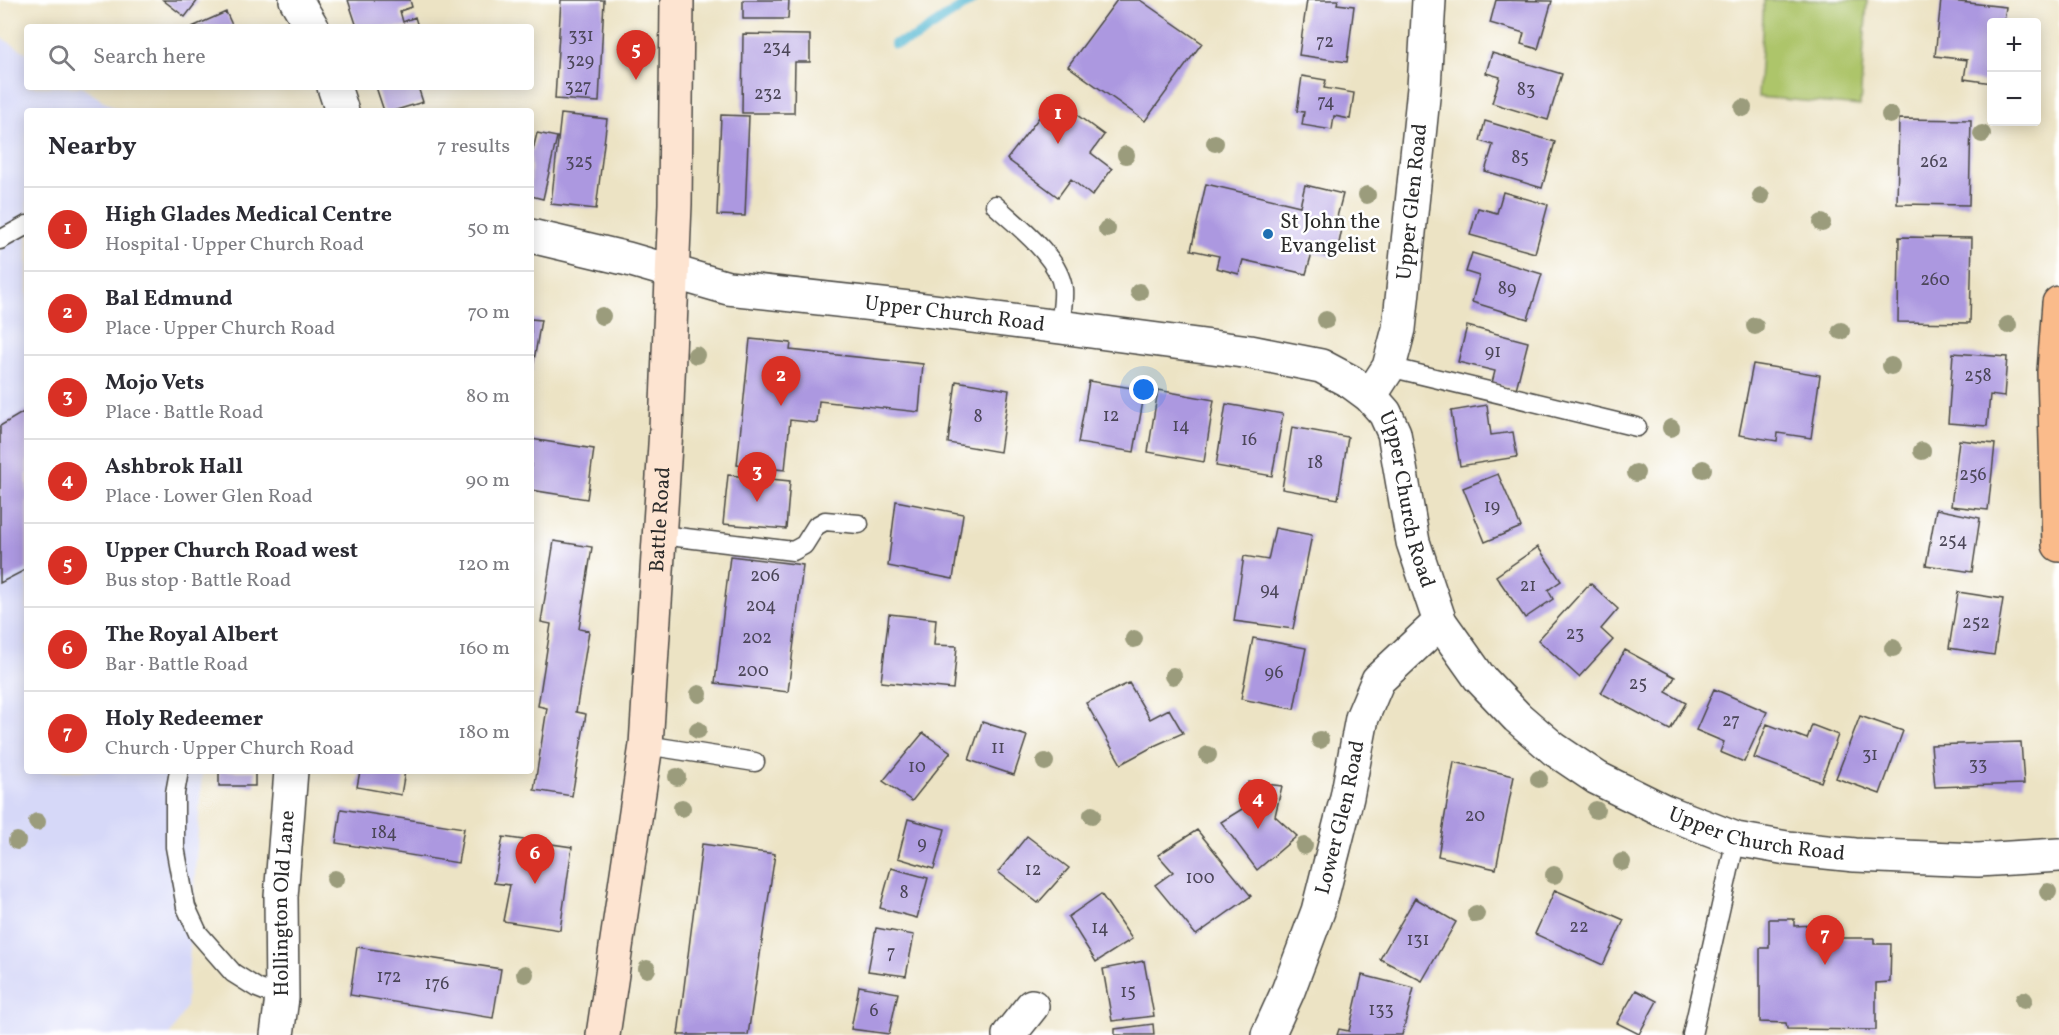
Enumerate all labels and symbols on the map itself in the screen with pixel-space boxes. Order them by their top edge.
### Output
house number: 331 [568,24,594,49]
house number: 72 [1316,30,1334,55]
pin: 5 [616,31,656,80]
house number: 234 [762,36,792,61]
house number: 329 [566,49,594,74]
house number: 327 [564,75,592,100]
house number: 83 [1517,78,1535,103]
house number: 232 [754,82,782,107]
house number: 74 [1317,90,1335,115]
pin: 1 [1038,94,1078,144]
street label: Upper Glen Road [1390,122,1435,281]
house number: 85 [1511,146,1529,171]
house number: 325 [565,150,593,175]
house number: 262 [1920,150,1948,175]
place label: St John the Evangelist [1280,208,1380,261]
marker: St John the Evangelist [1261,227,1275,241]
house number: 260 [1920,268,1950,293]
house number: 89 [1498,277,1516,302]
street label: Upper Church Road [863,289,1046,339]
house number: 91 [1485,340,1501,365]
pin: 2 [762,356,800,406]
house number: 258 [1964,364,1992,389]
your location [1129,375,1158,404]
house number: 12 [1103,404,1119,429]
house number: 8 [973,405,983,430]
street label: Upper Church Road [1371,406,1442,592]
house number: 14 [1172,414,1190,439]
house number: 16 [1241,428,1257,453]
house number: 18 [1307,451,1323,476]
pin: 3 [738,452,777,502]
house number: 256 [1959,463,1987,488]
street label: Battle Road [642,466,678,573]
house number: 19 [1484,495,1500,520]
house number: 254 [1938,529,1968,554]
house number: 206 [750,564,780,589]
house number: 21 [1520,574,1536,599]
house number: 94 [1260,578,1280,603]
house number: 204 [746,594,776,619]
house number: 252 [1962,611,1990,636]
house number: 23 [1566,622,1584,647]
house number: 202 [742,626,772,651]
house number: 200 [737,659,769,684]
house number: 96 [1264,661,1284,686]
house number: 25 [1629,672,1647,697]
house number: 27 [1722,709,1740,734]
house number: 11 [991,736,1005,761]
street label: Lower Glen Road [1308,738,1372,898]
house number: 31 [1862,743,1878,768]
house number: 33 [1969,753,1987,778]
house number: 10 [908,755,926,780]
pin: 4 [1238,780,1278,829]
street label: Upper Church Road [1664,800,1846,868]
house number: 20 [1465,804,1485,829]
street label: Hollington Old Lane [266,809,302,997]
house number: 184 [371,821,397,846]
house number: 9 [917,832,927,857]
pin: 6 [516,834,554,884]
house number: 12 [1025,858,1041,883]
house number: 100 [1186,866,1215,891]
house number: 8 [899,881,909,906]
house number: 22 [1569,915,1589,940]
house number: 14 [1091,916,1109,941]
pin: 7 [1806,916,1844,965]
house number: 131 [1406,928,1430,953]
house number: 7 [887,941,895,966]
house number: 172 [376,965,402,990]
house number: 176 [425,972,449,997]
house number: 15 [1120,980,1136,1005]
house number: 133 [1368,998,1394,1023]
house number: 6 [869,999,879,1024]

